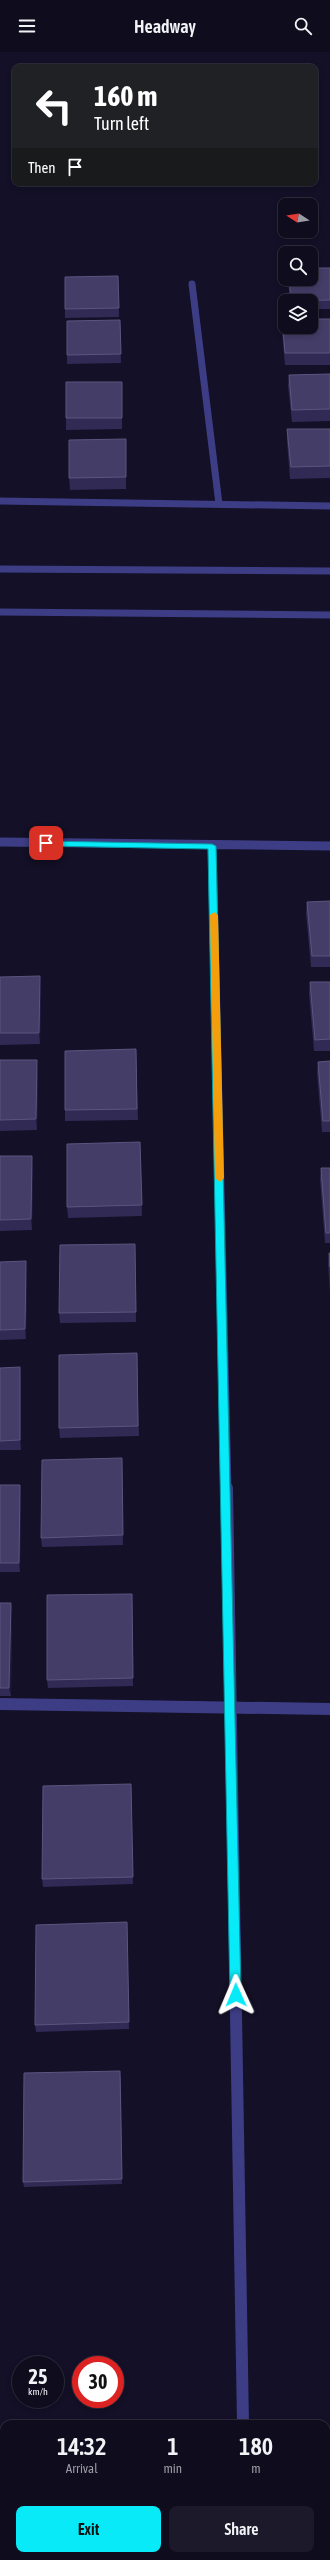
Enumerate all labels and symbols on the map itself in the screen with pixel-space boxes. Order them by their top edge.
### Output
north arrow [278,198,318,238]
pin [29,826,63,860]
position arrow [215,1974,257,2016]
speed limit sign: 30 [72,2356,124,2408]

